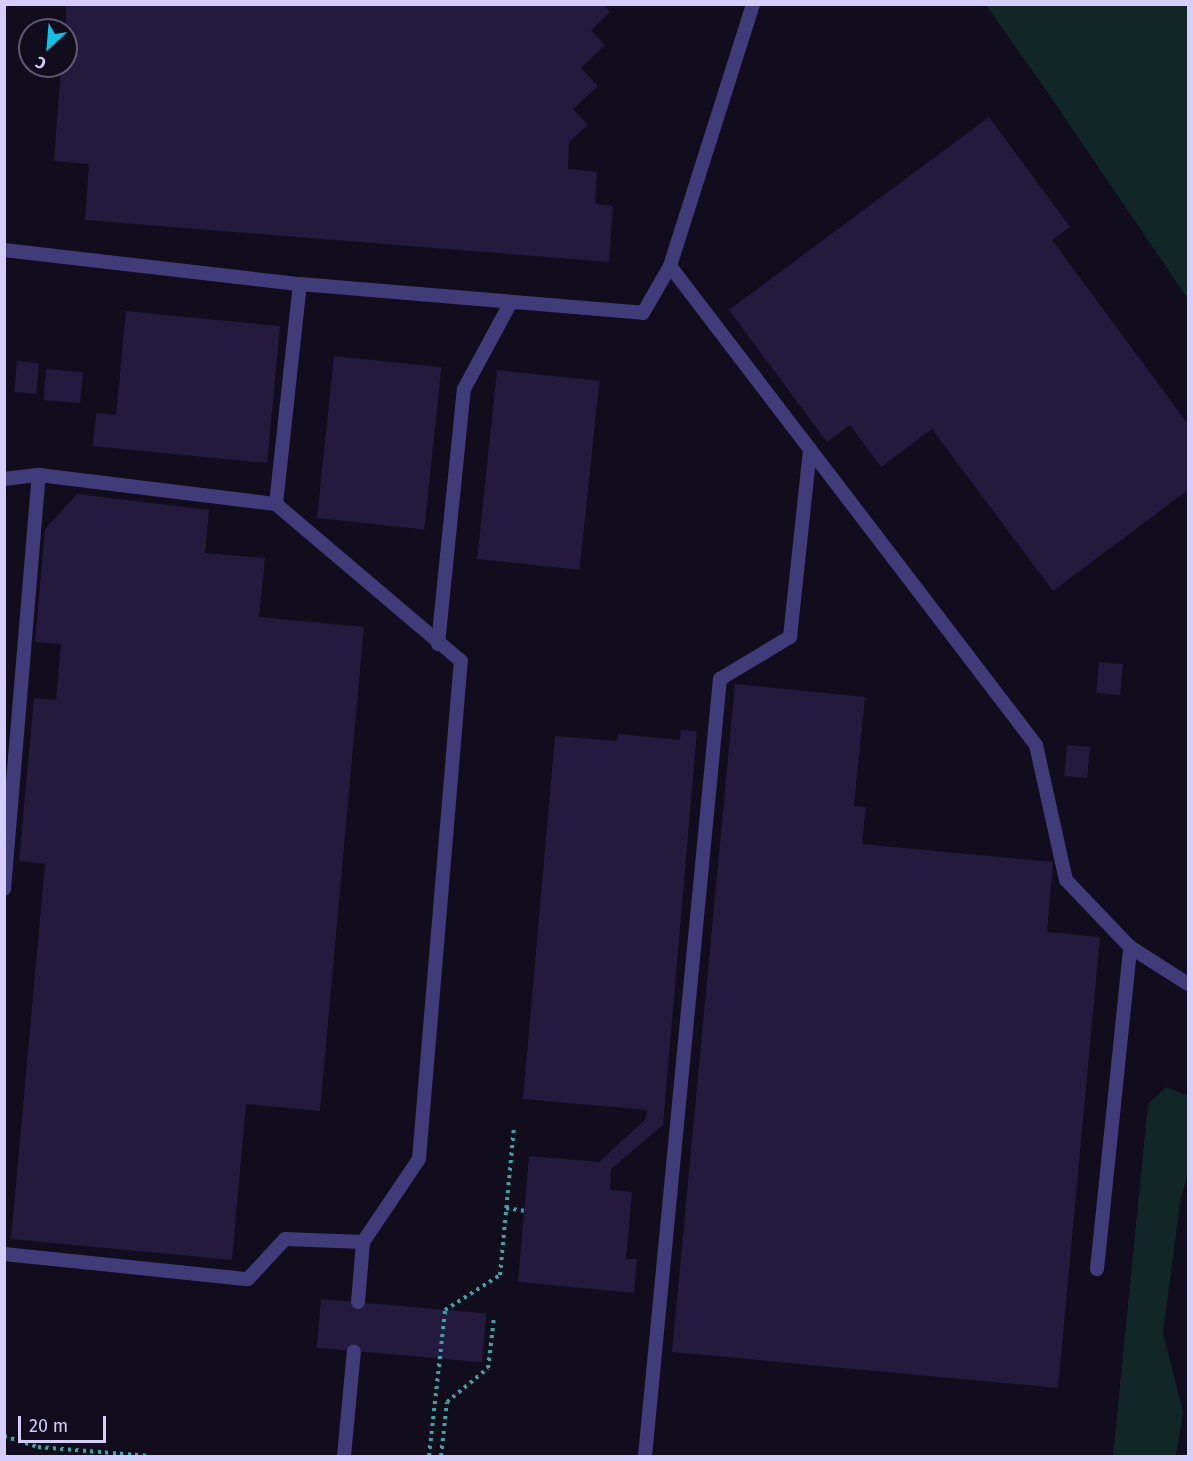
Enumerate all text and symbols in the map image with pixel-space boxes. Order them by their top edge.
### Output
north arrow [18,18,78,78]
text: С [32,52,49,73]
scale bar [21,1404,110,1442]
text: 20 m [29,1415,68,1437]

